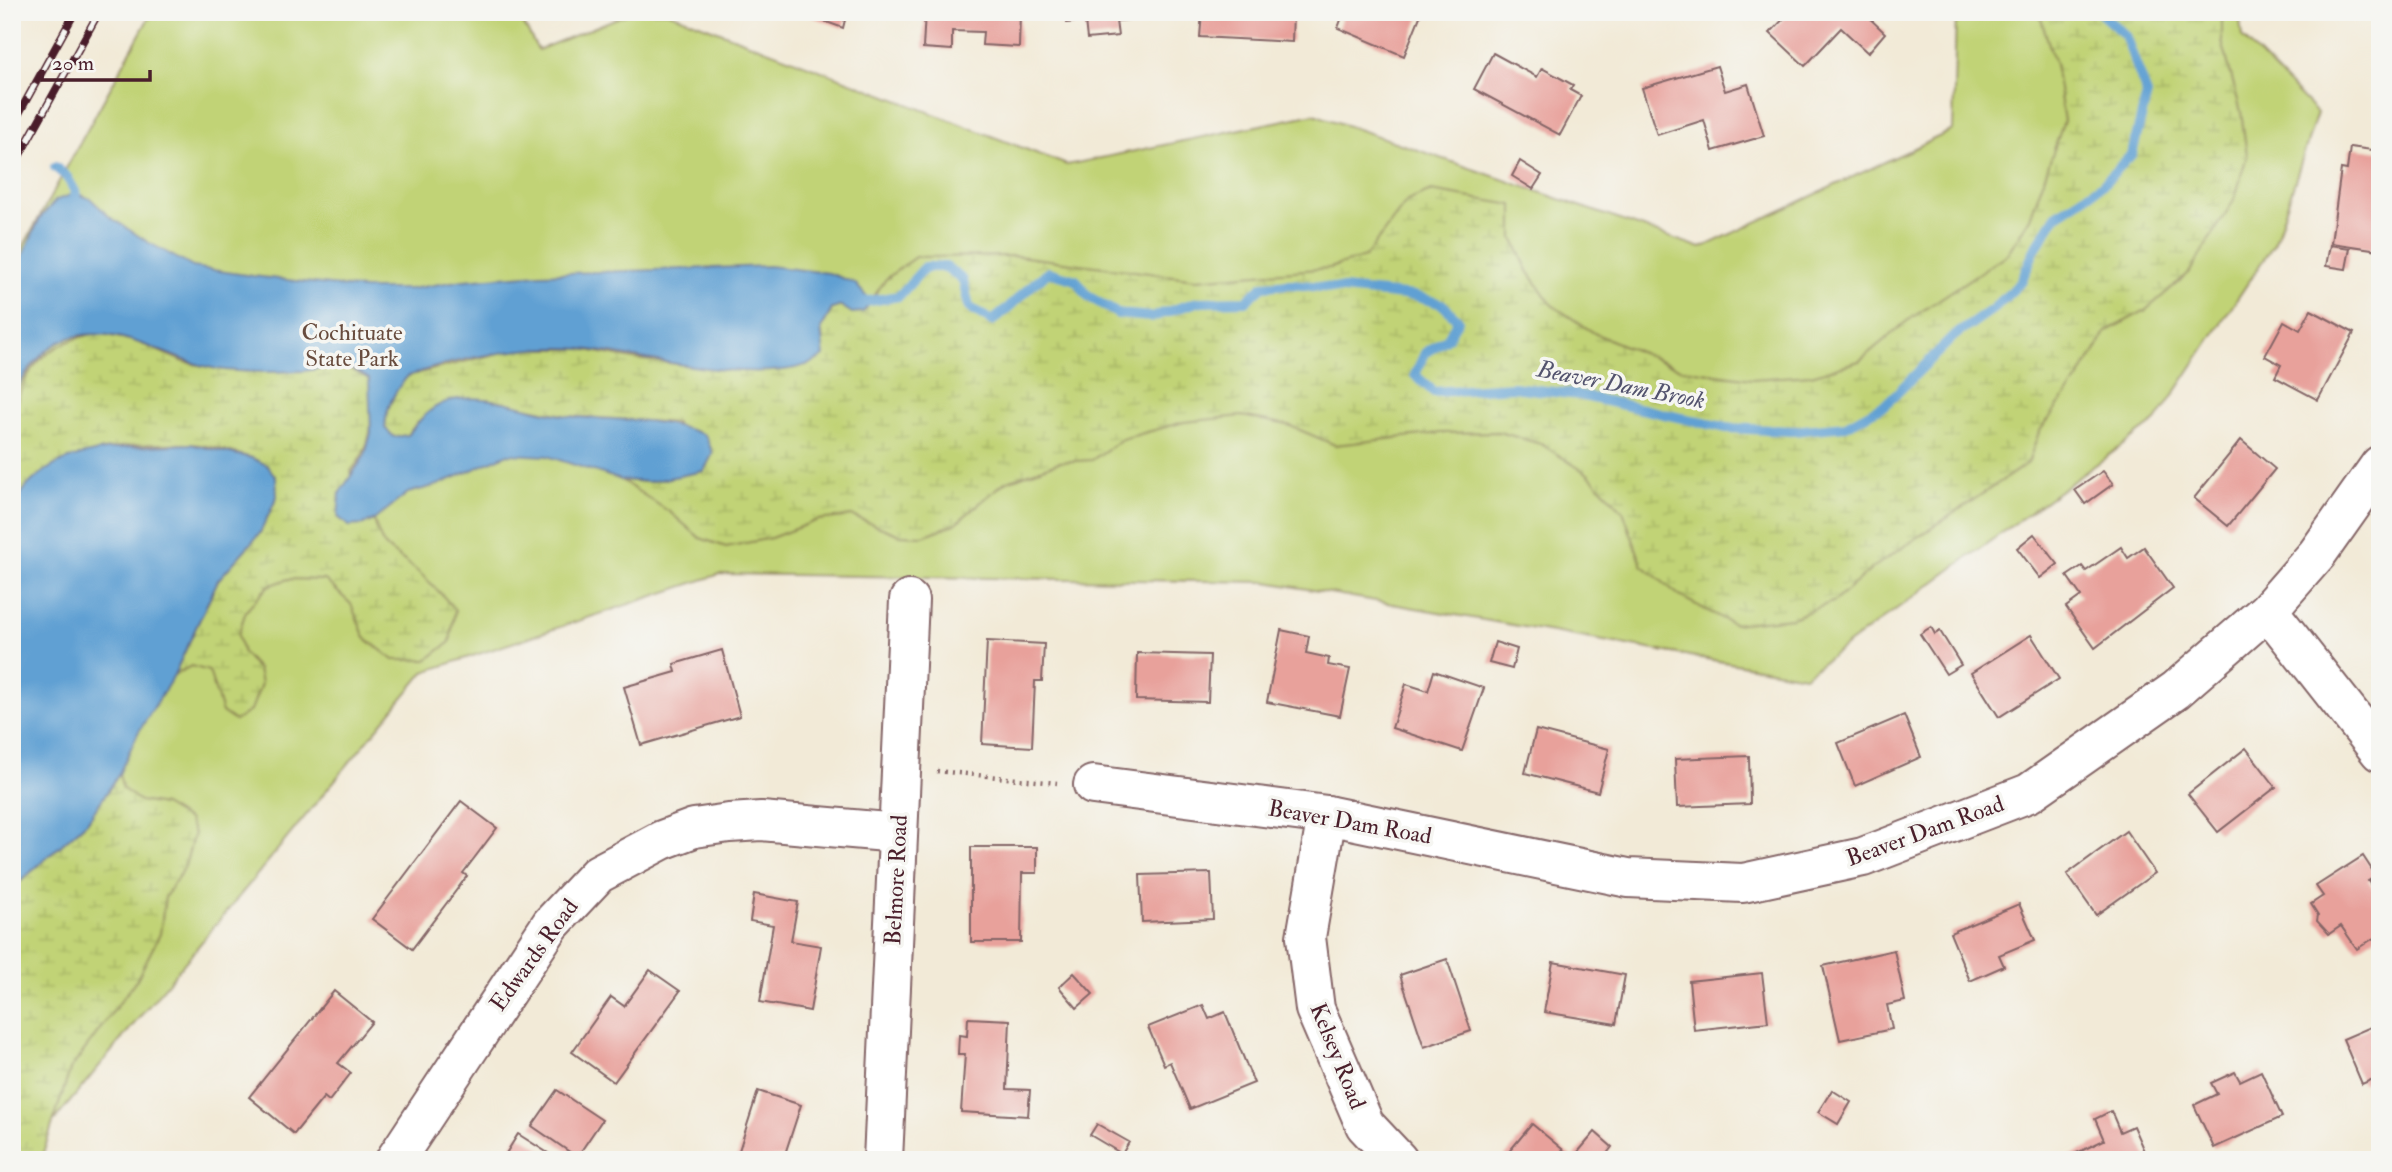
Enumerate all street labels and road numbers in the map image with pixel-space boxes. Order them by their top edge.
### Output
street label: Beaver Dam Road [1842,789,2008,873]
street label: Beaver Dam Road [1266,793,1434,851]
street label: Belmore Road [878,814,914,946]
street label: Edwards Road [484,893,584,1017]
street label: Kelsey Road [1304,999,1372,1113]

